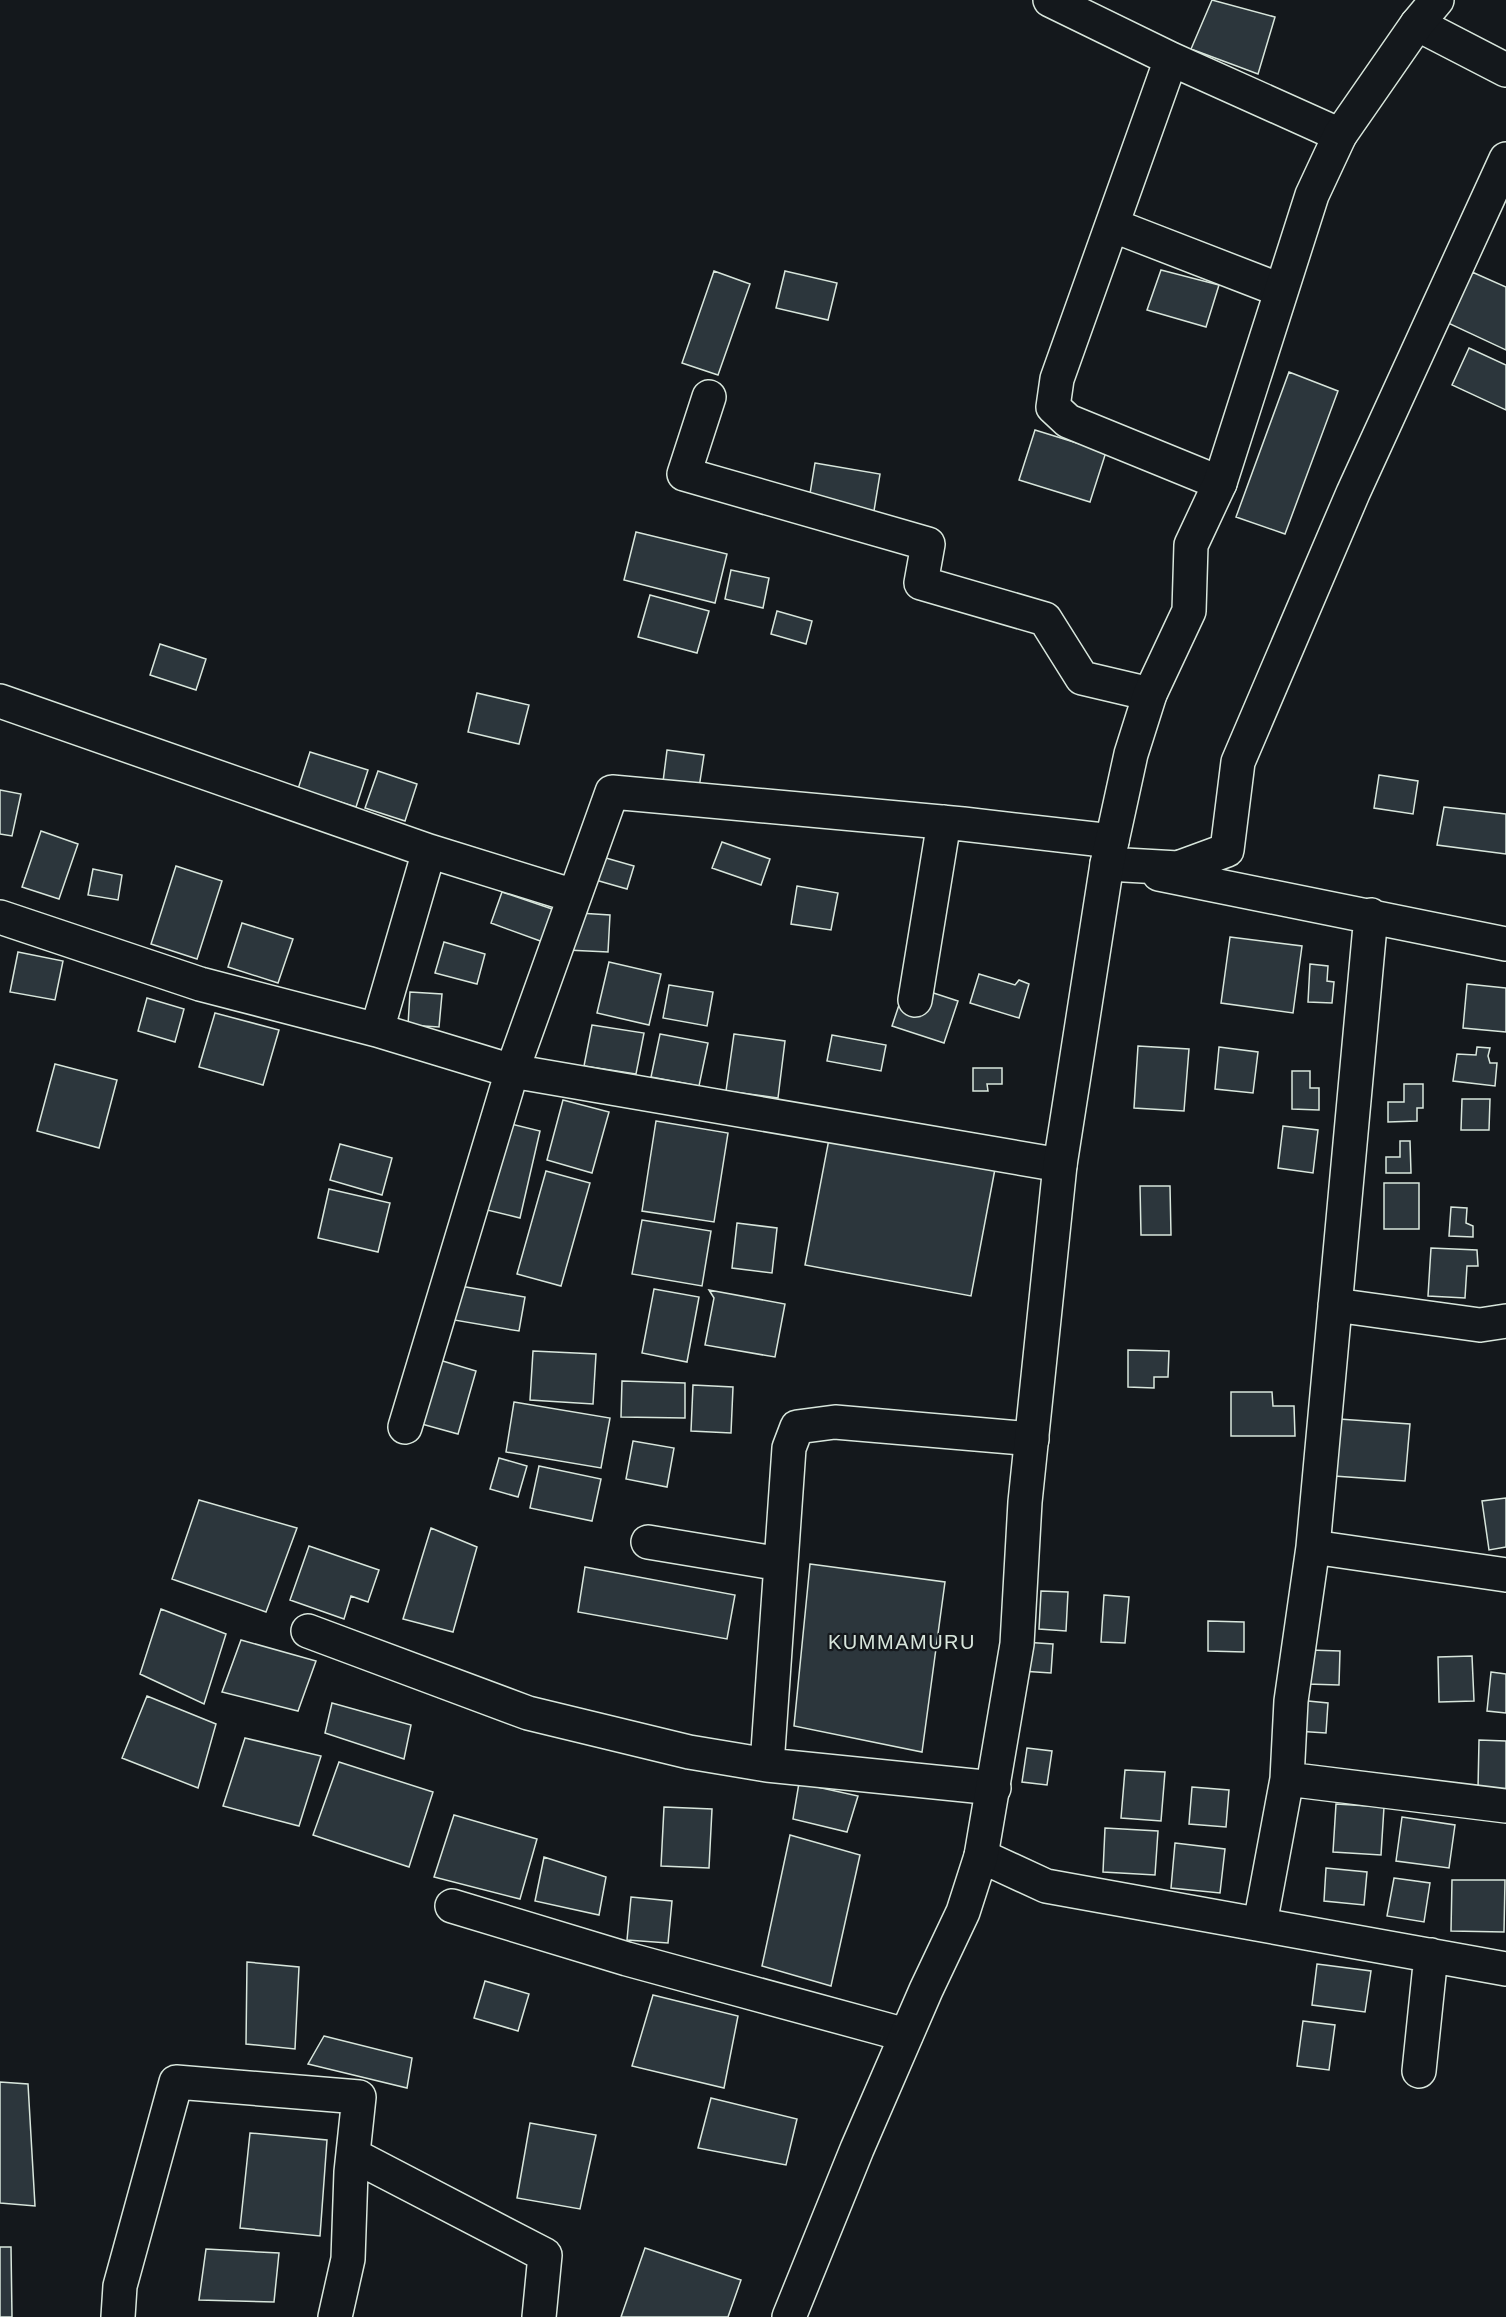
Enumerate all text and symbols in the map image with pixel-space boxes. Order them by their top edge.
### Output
district label: KUMMAMURU [828,1631,976,1653]

